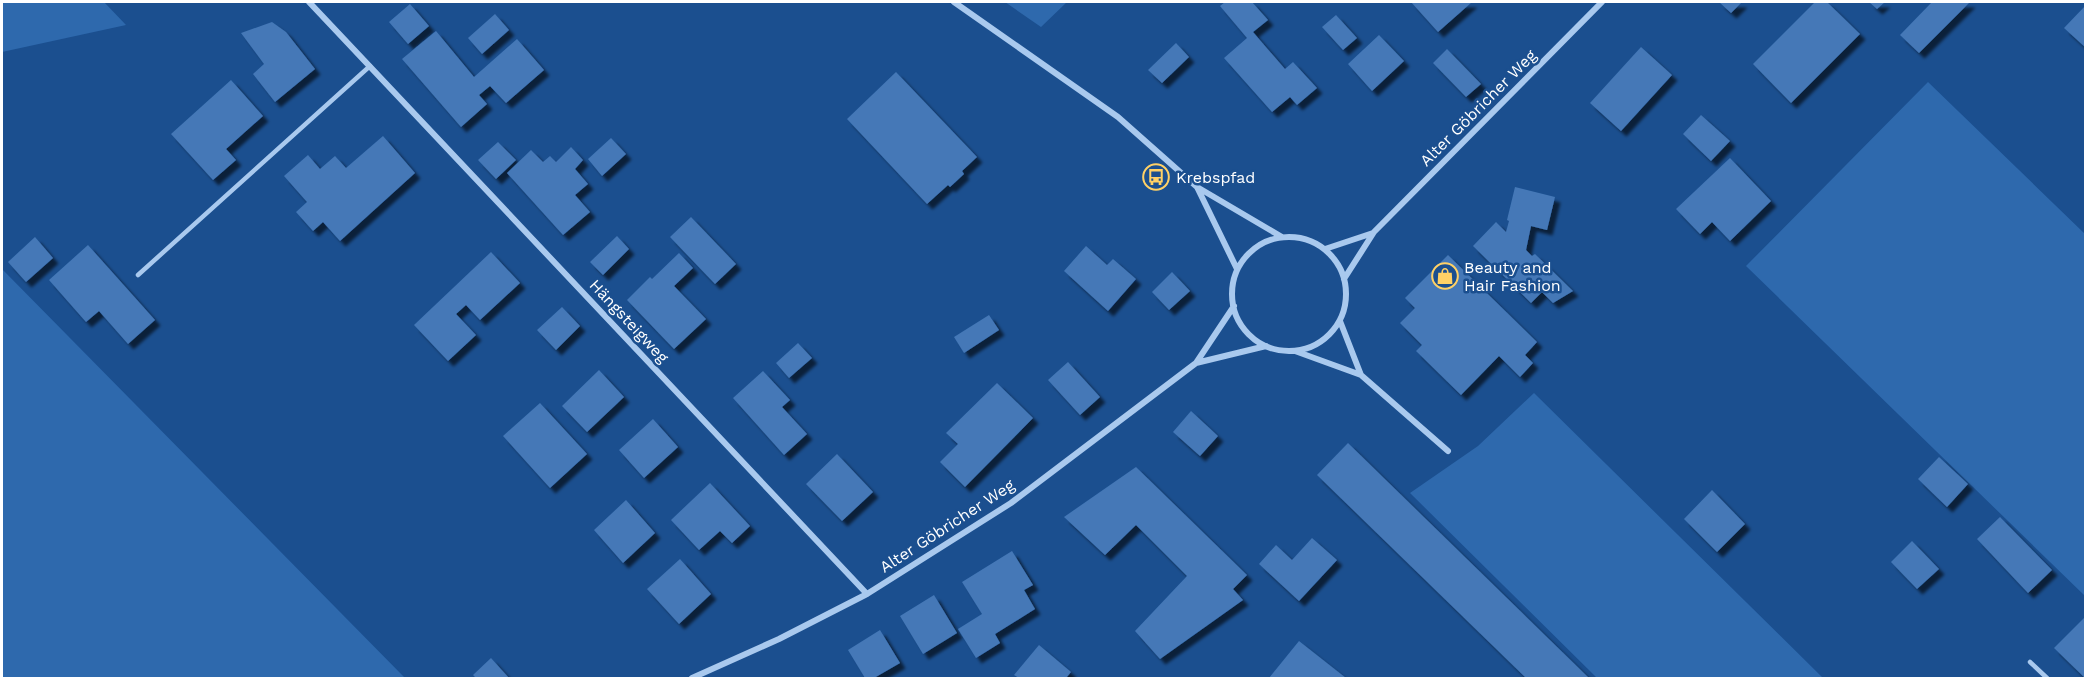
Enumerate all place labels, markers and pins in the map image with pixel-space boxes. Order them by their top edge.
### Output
bus stop icon: Krebspfad [1141,162,1171,192]
place label: Krebspfad [1176,168,1255,187]
place label: Beauty and Hair Fashion [1464,258,1561,295]
shop icon: Beauty and Hair Fashion [1430,261,1460,291]

